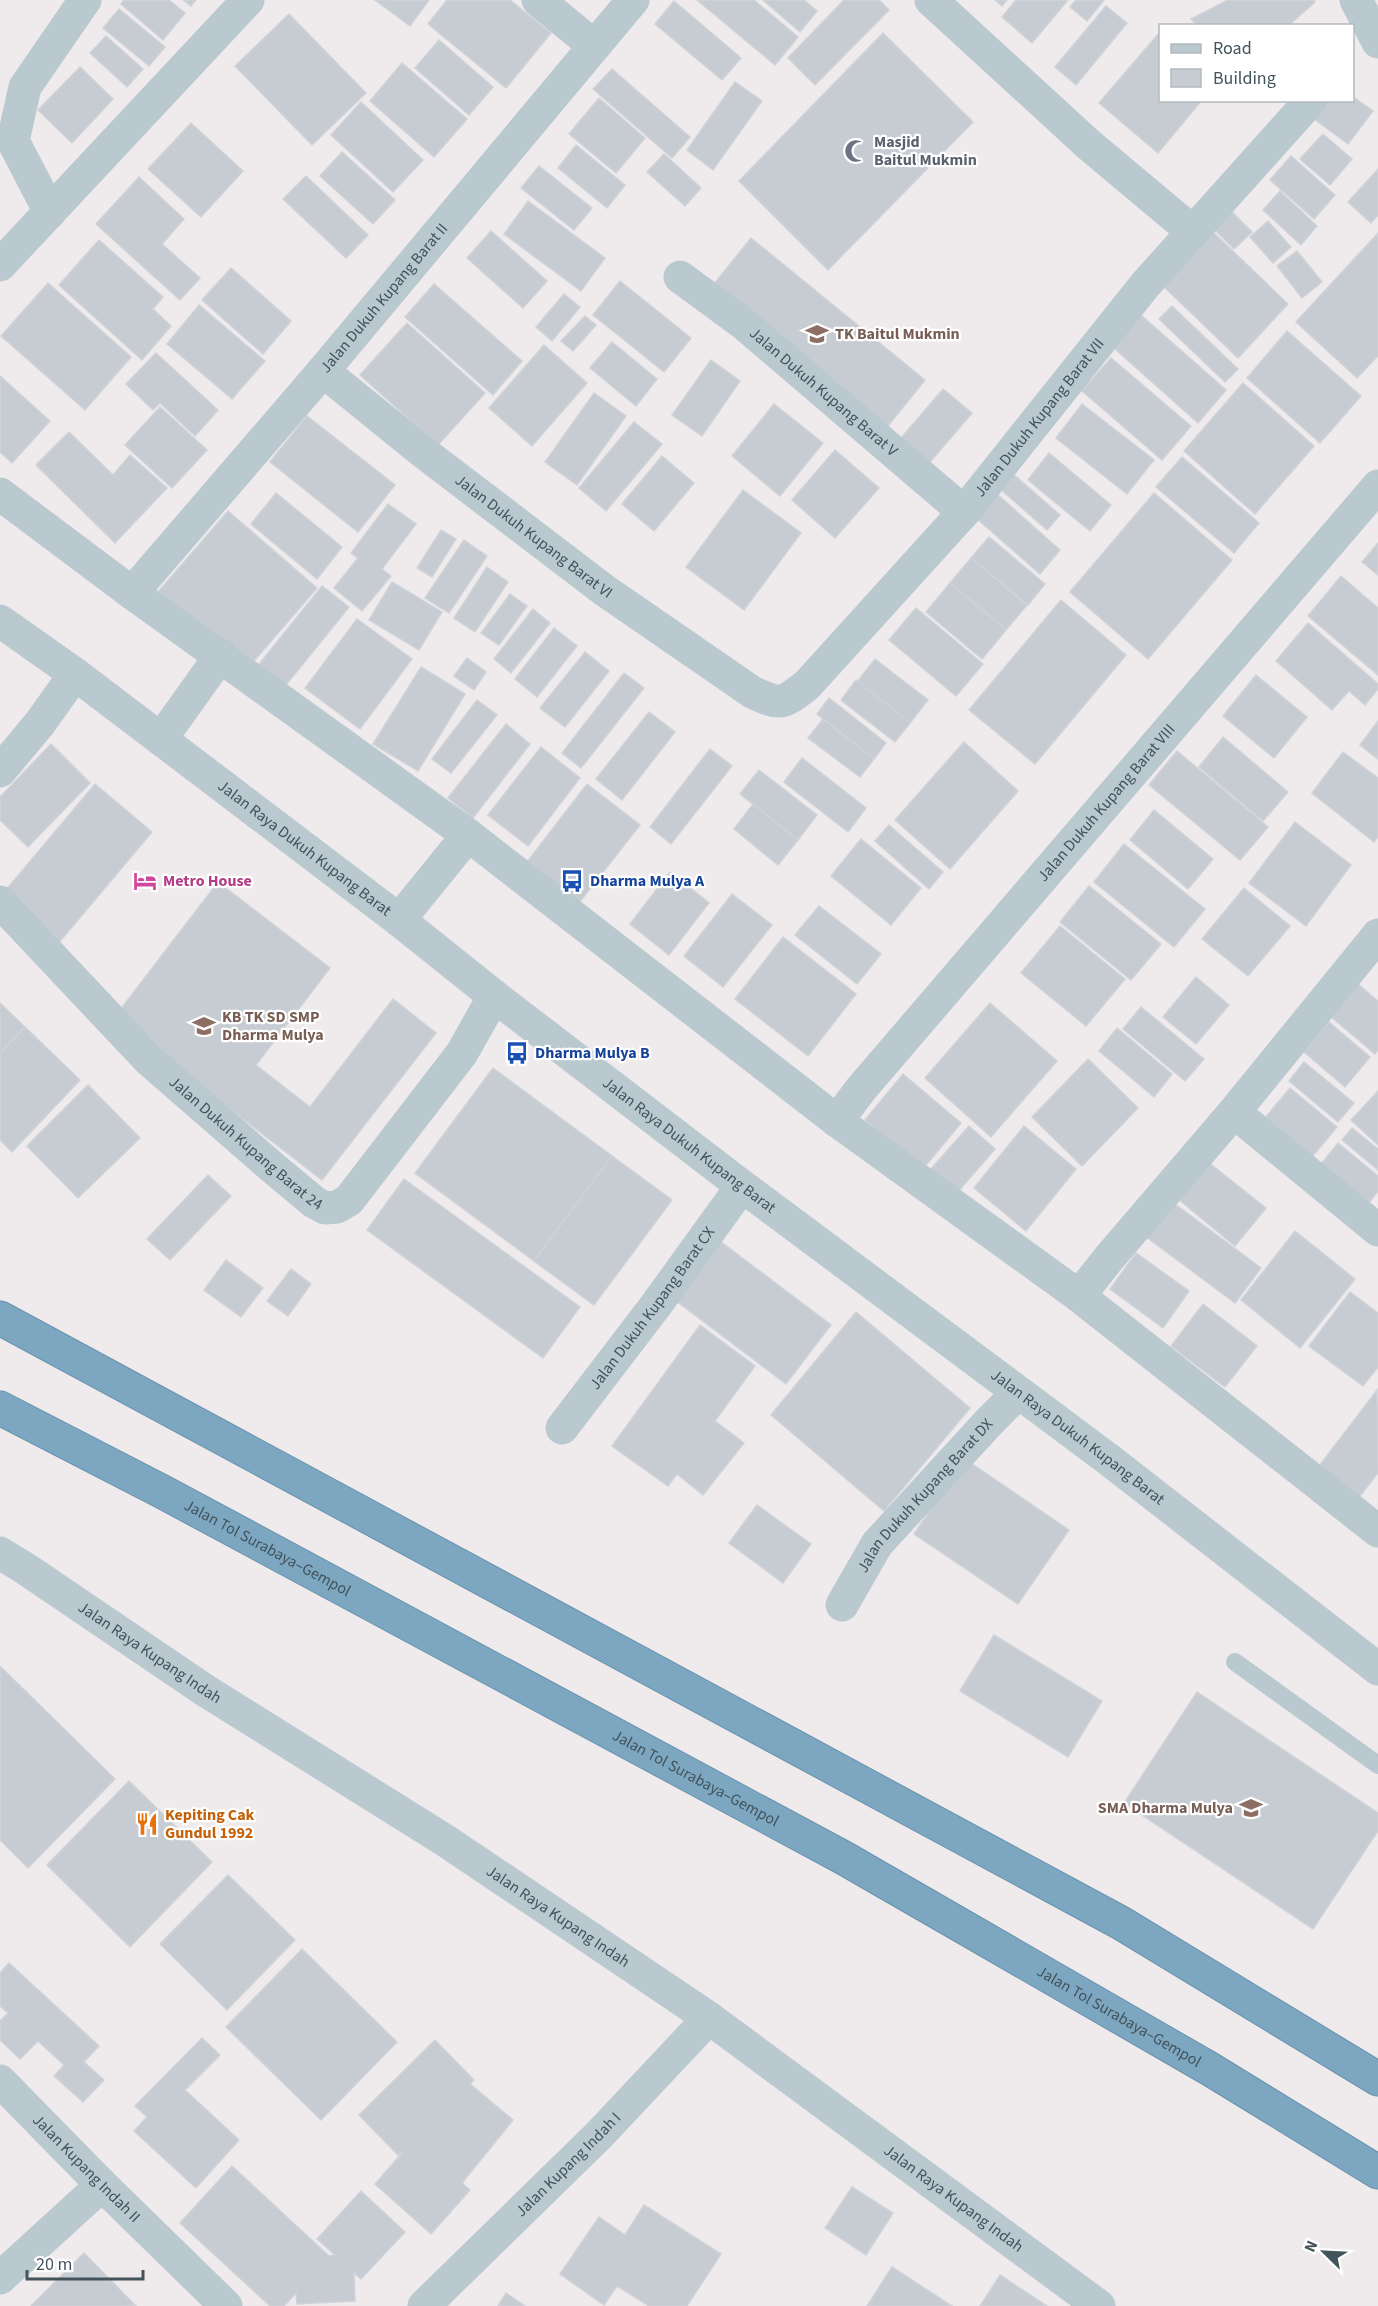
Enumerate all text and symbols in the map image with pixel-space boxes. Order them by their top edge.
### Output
legend [1159,24,1354,102]
text: Road [1213,36,1252,61]
text: Building [1213,66,1276,91]
place label: Masjid Baitul Mukmin [874,131,977,171]
mosque icon: Masjid Baitul Mukmin [843,138,869,164]
street label: Jalan Dukuh Kupang Barat II [315,218,453,378]
school or university icon: TK Baitul Mukmin [804,321,830,347]
street label: Jalan Dukuh Kupang Barat V [745,322,903,462]
place label: TK Baitul Mukmin [835,323,960,345]
street label: Jalan Dukuh Kupang Barat VII [969,334,1109,501]
street label: Jalan Dukuh Kupang Barat VI [450,469,617,604]
street label: Jalan Dukuh Kupang Barat VIII [1032,719,1180,886]
street label: Jalan Raya Dukuh Kupang Barat [213,775,396,922]
hotel icon: Metro House [132,868,158,894]
bus stop icon: Dharma Mulya A [559,868,585,894]
place label: Metro House [163,870,252,892]
place label: Dharma Mulya A [590,870,705,892]
place label: KB TK SD SMP Dharma Mulya [222,1006,324,1046]
school or university icon: KB TK SD SMP Dharma Mulya [191,1013,217,1039]
bus stop icon: Dharma Mulya B [504,1040,530,1066]
place label: Dharma Mulya B [535,1042,650,1064]
street label: Jalan Dukuh Kupang Barat 24 [164,1071,327,1216]
street label: Jalan Raya Dukuh Kupang Barat [598,1072,781,1219]
street label: Jalan Dukuh Kupang Barat CX [584,1222,720,1394]
street label: Jalan Raya Dukuh Kupang Barat [986,1364,1170,1510]
street label: Jalan Dukuh Kupang Barat DX [852,1414,998,1577]
street label: Jalan Tol Surabaya–Gempol [180,1494,355,1602]
street label: Jalan Raya Kupang Indah [74,1596,226,1709]
street label: Jalan Tol Surabaya–Gempol [608,1724,783,1832]
school or university icon: SMA Dharma Mulya [1238,1795,1264,1821]
place label: SMA Dharma Mulya [1098,1797,1233,1819]
place label: Kepiting Cak Gundul 1992 [165,1804,255,1844]
restaurant icon: Kepiting Cak Gundul 1992 [134,1811,160,1837]
street label: Jalan Raya Kupang Indah [482,1860,634,1973]
street label: Jalan Tol Surabaya–Gempol [1033,1961,1205,2073]
street label: Jalan Kupang Indah I [511,2107,626,2222]
street label: Jalan Kupang Indah II [28,2109,145,2228]
street label: Jalan Raya Kupang Indah [879,2140,1028,2258]
north arrow [1294,2222,1354,2282]
text: N [1299,2237,1323,2256]
scale bar [27,2243,142,2281]
text: 20 m [36,2252,72,2277]

